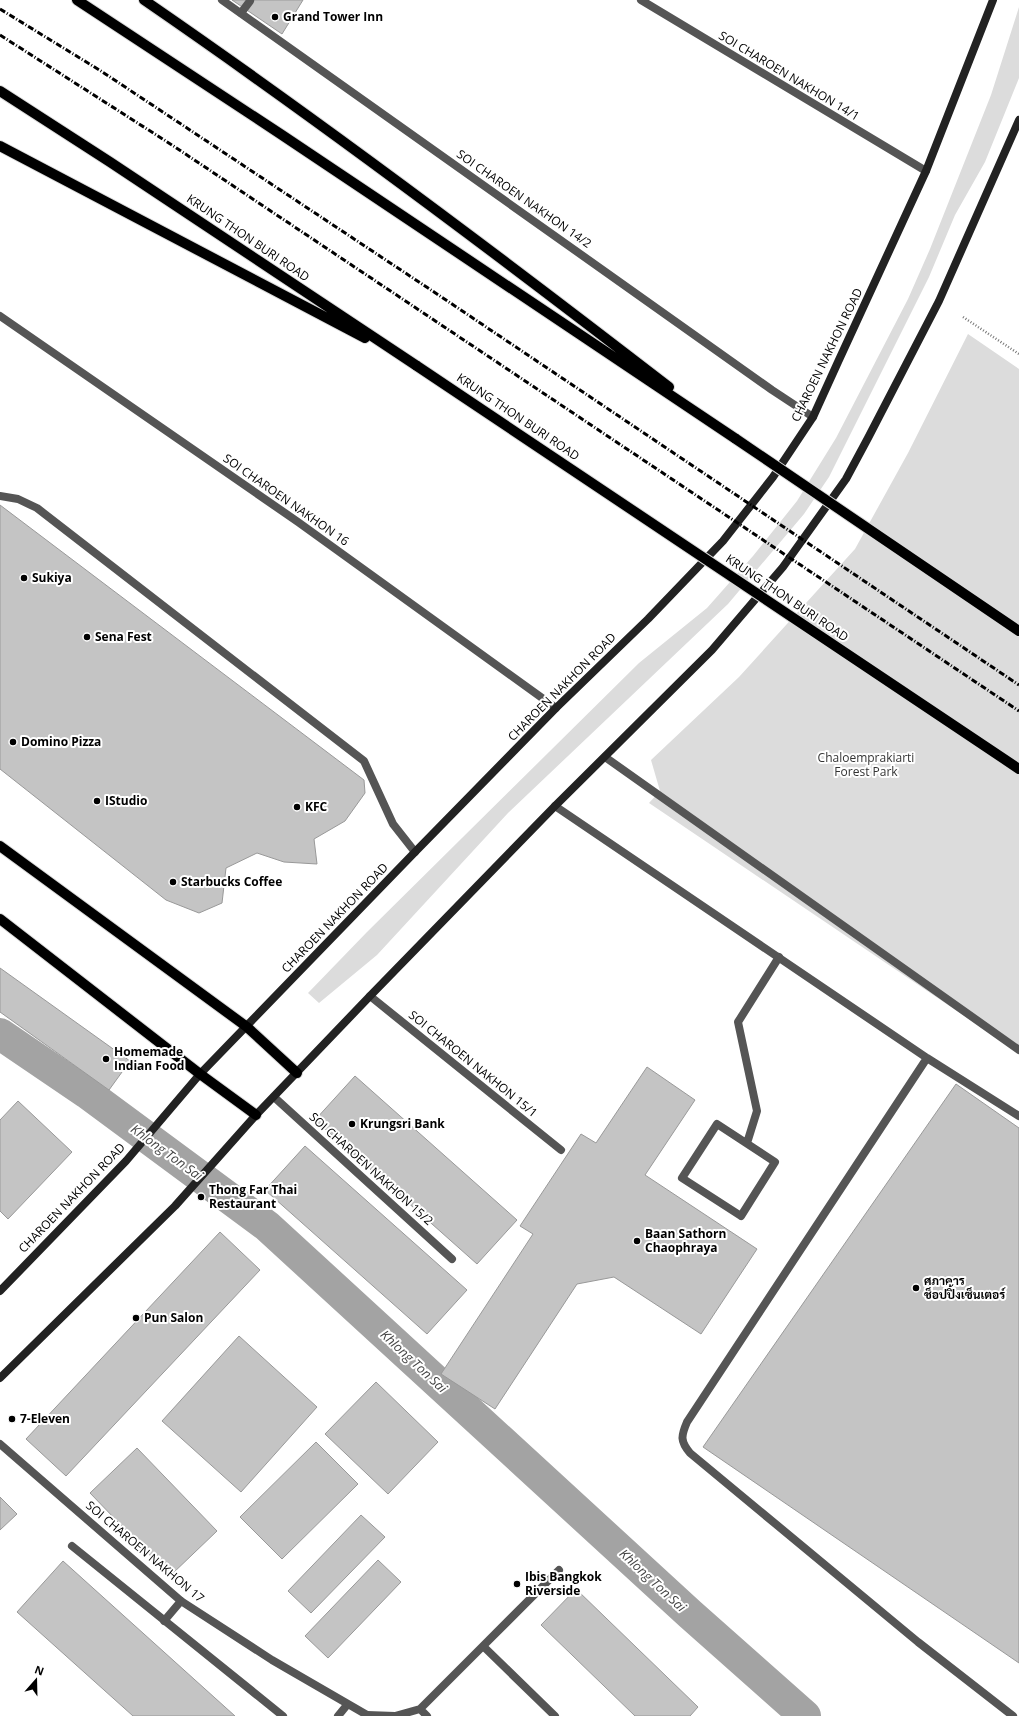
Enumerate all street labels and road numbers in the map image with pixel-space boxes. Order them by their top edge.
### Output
street label: SOI CHAROEN NAKHON 14/1 [716,27,863,124]
street label: SOI CHAROEN NAKHON 14/2 [453,145,595,252]
street label: KRUNG THON BURI ROAD [184,190,313,285]
street label: CHAROEN NAKHON ROAD [787,285,866,425]
street label: KRUNG THON BURI ROAD [454,369,583,464]
street label: SOI CHAROEN NAKHON 16 [220,450,353,550]
street label: KRUNG THON BURI ROAD [723,550,852,645]
street label: CHAROEN NAKHON ROAD [504,629,620,745]
street label: CHAROEN NAKHON ROAD [278,859,392,976]
street label: SOI CHAROEN NAKHON 15/1 [405,1006,541,1121]
street label: SOI CHAROEN NAKHON 15/2 [306,1108,437,1229]
street label: CHAROEN NAKHON ROAD [15,1139,129,1256]
street label: SOI CHAROEN NAKHON 17 [82,1497,208,1606]

